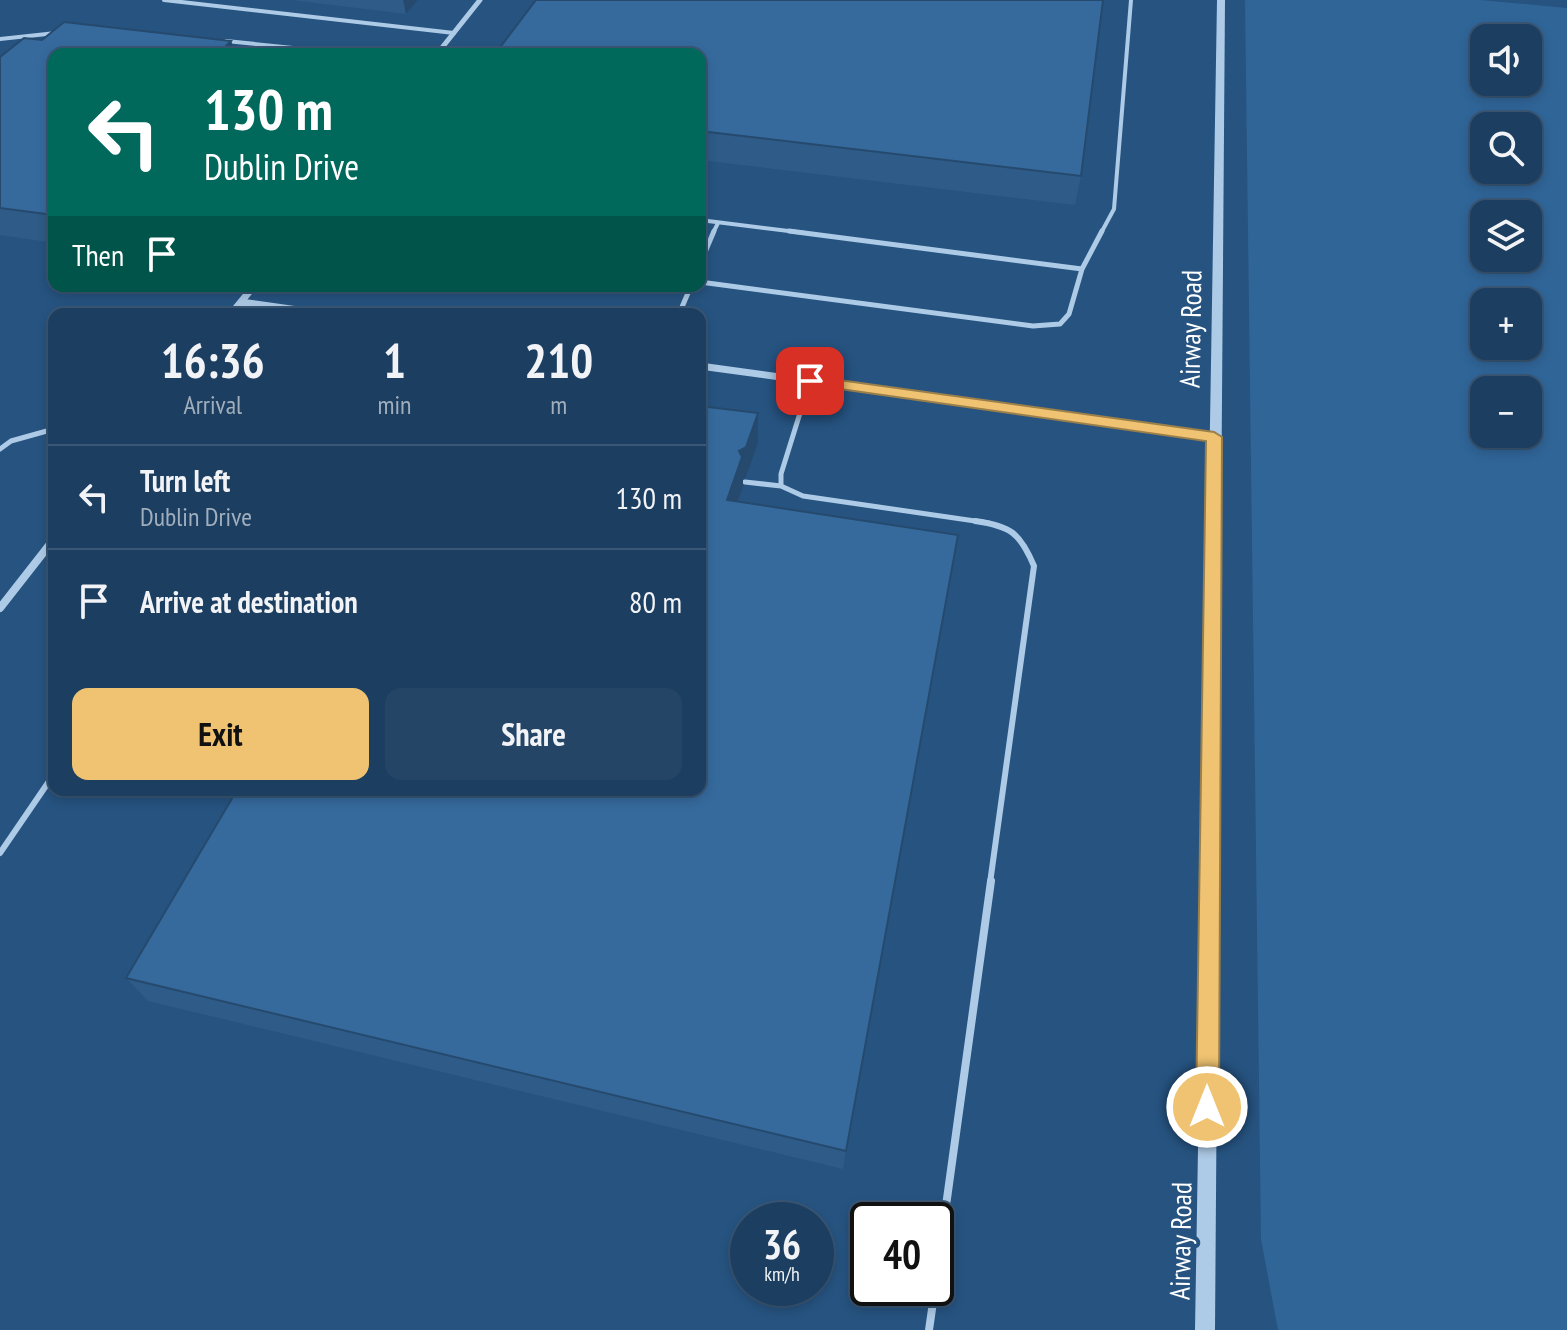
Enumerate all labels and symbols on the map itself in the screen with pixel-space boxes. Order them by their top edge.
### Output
street label: Airway Road [1170,270,1210,388]
pin [776,347,844,415]
position arrow [1165,1065,1249,1149]
street label: Airway Road [1160,1182,1200,1300]
speed limit sign: 40 [850,1202,954,1306]

